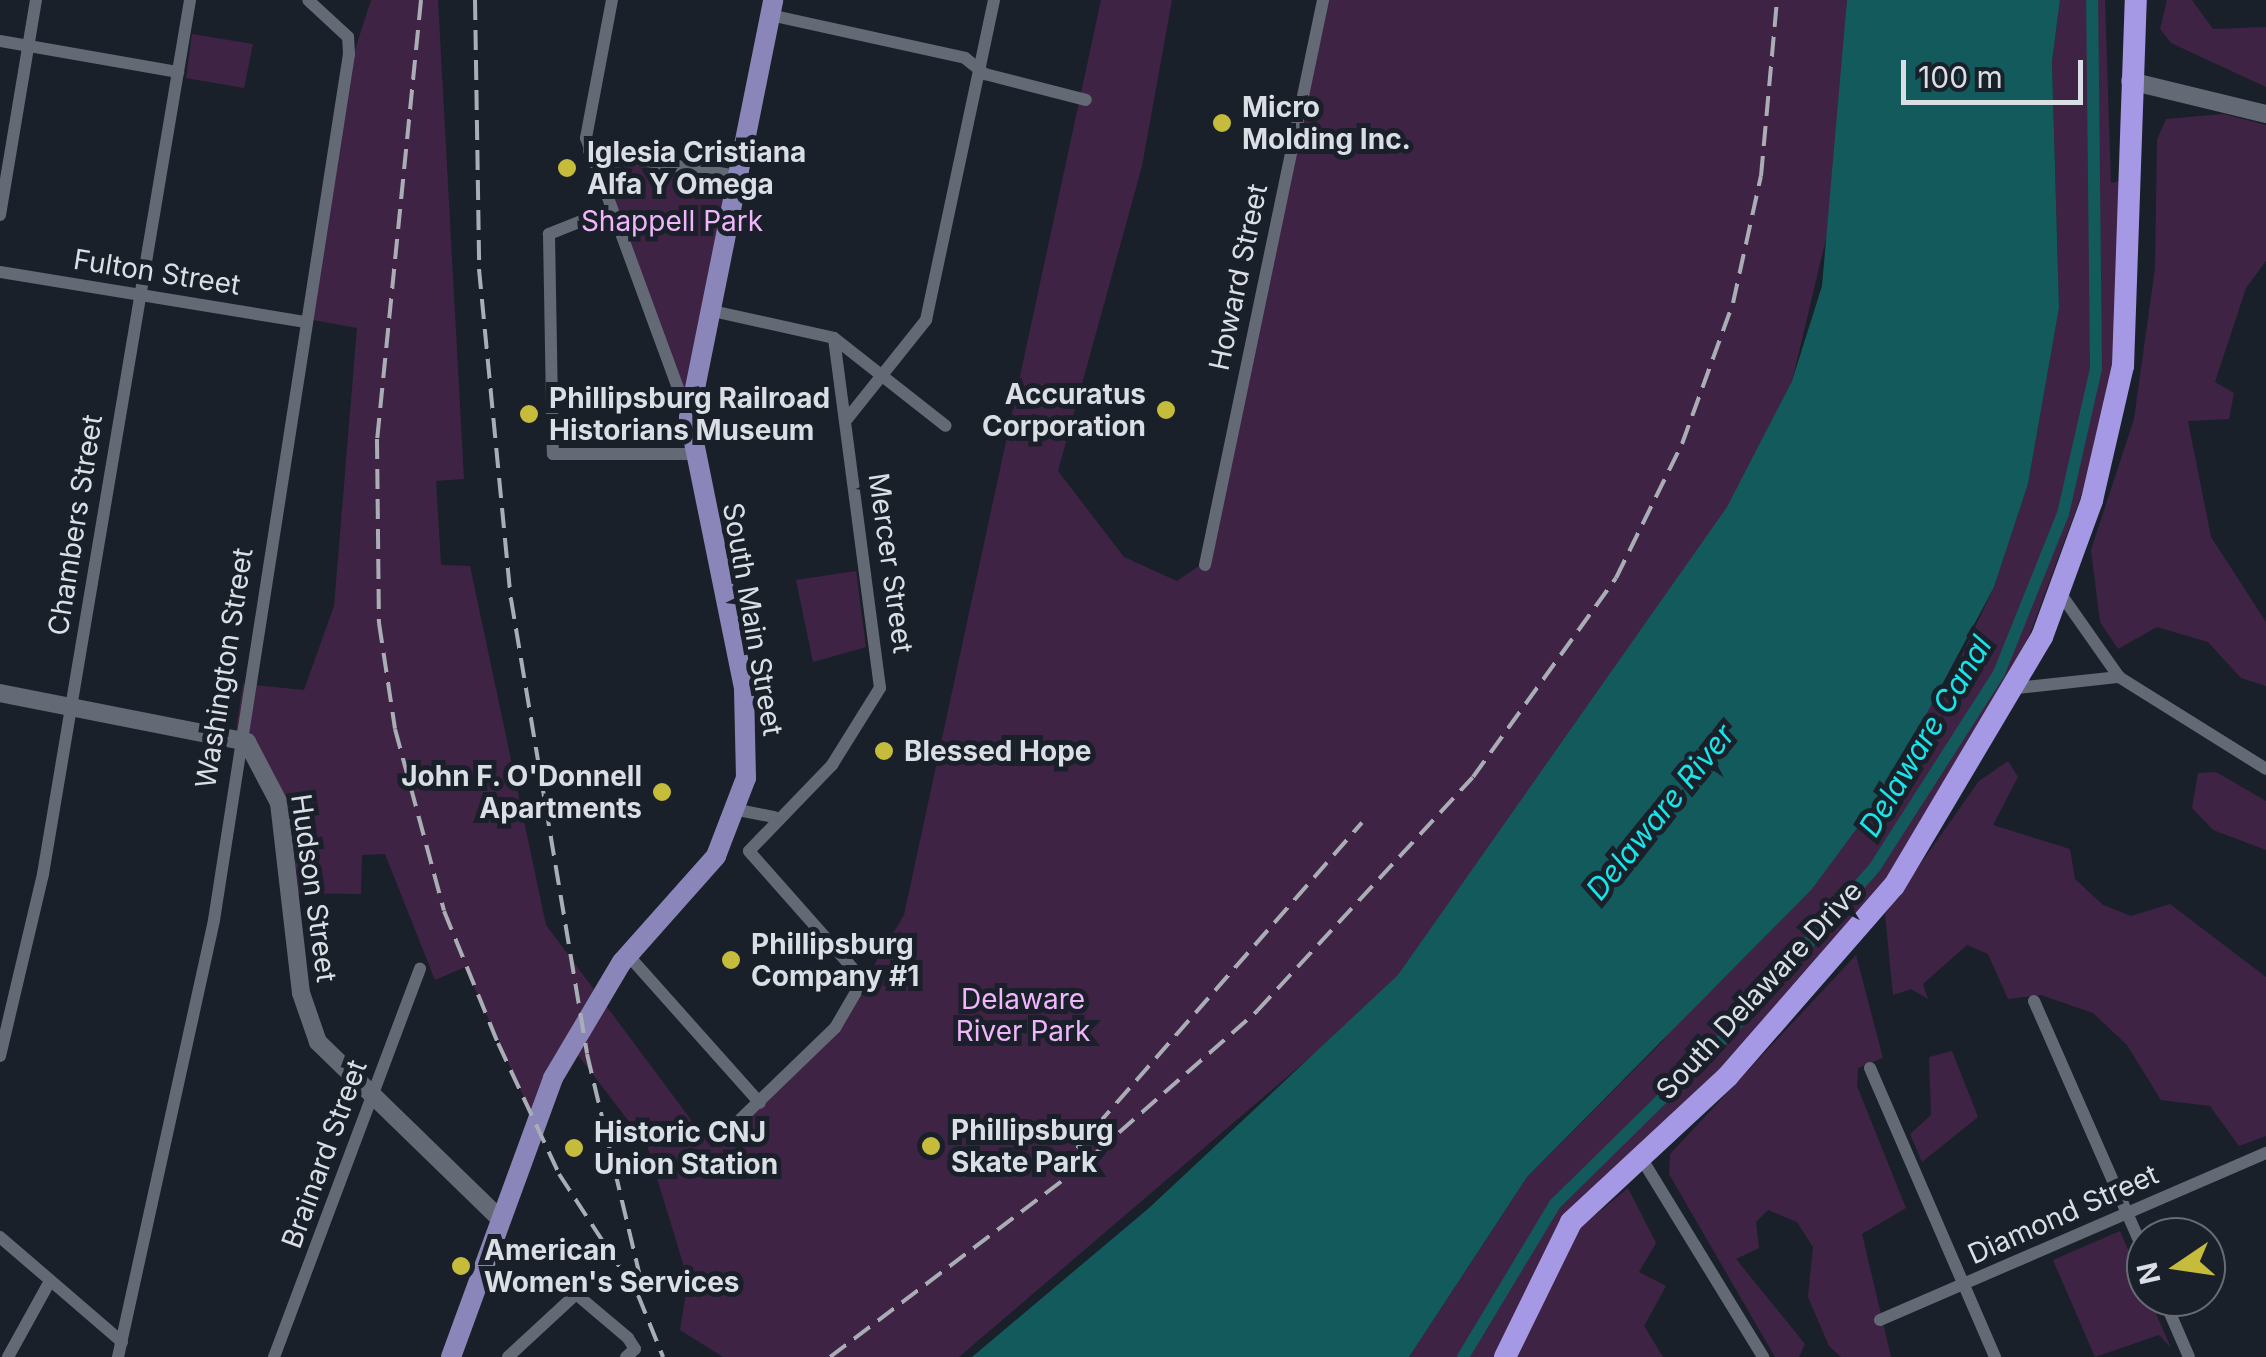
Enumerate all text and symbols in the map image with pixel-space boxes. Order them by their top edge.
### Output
scale bar [1906,40,2088,102]
text: 100 m [1918,59,2003,95]
place label: Micro Molding Inc. [1242,90,1411,156]
marker: Micro Molding Inc. [1211,112,1233,134]
place label: Iglesia Cristiana Alfa Y Omega [587,135,806,201]
marker: Iglesia Cristiana Alfa Y Omega [556,157,578,179]
street label: Howard Street [1202,181,1274,373]
park label: Shappell Park [581,204,763,238]
street label: Fulton Street [71,242,243,302]
place label: Accuratus Corporation [982,377,1146,443]
place label: Phillipsburg Railroad Historians Museum [549,381,830,447]
marker: Accuratus Corporation [1155,399,1177,421]
marker: Phillipsburg Railroad Historians Museum [518,403,540,425]
street label: Chambers Street [41,412,109,638]
street label: Mercer Street [862,471,920,655]
street label: South Main Street [716,500,790,738]
street label: Washington Street [188,545,260,791]
water label: Delaware Canal [1851,629,1999,843]
water label: Delaware River [1578,717,1742,907]
place label: Blessed Hope [904,734,1092,768]
marker: Blessed Hope [873,740,895,762]
place label: John F. O'Donnell Apartments [400,759,642,825]
marker: John F. O'Donnell Apartments [651,781,673,803]
street label: Hudson Street [284,792,344,984]
street label: South Delaware Drive [1649,874,1869,1106]
place label: Phillipsburg Company #1 [751,927,919,993]
marker: Phillipsburg Company #1 [720,949,742,971]
park label: Delaware River Park [956,982,1090,1048]
street label: Brainard Street [274,1055,374,1253]
place label: Phillipsburg Skate Park [951,1113,1114,1179]
place label: Historic CNJ Union Station [594,1115,778,1181]
marker: Phillipsburg Skate Park [920,1135,942,1157]
marker: Historic CNJ Union Station [563,1137,585,1159]
street label: Diamond Street [1963,1157,2163,1271]
north arrow [2126,1217,2226,1317]
place label: American Women's Services [484,1233,740,1299]
marker: American Women's Services [448,1253,474,1279]
text: N [2130,1259,2168,1288]

